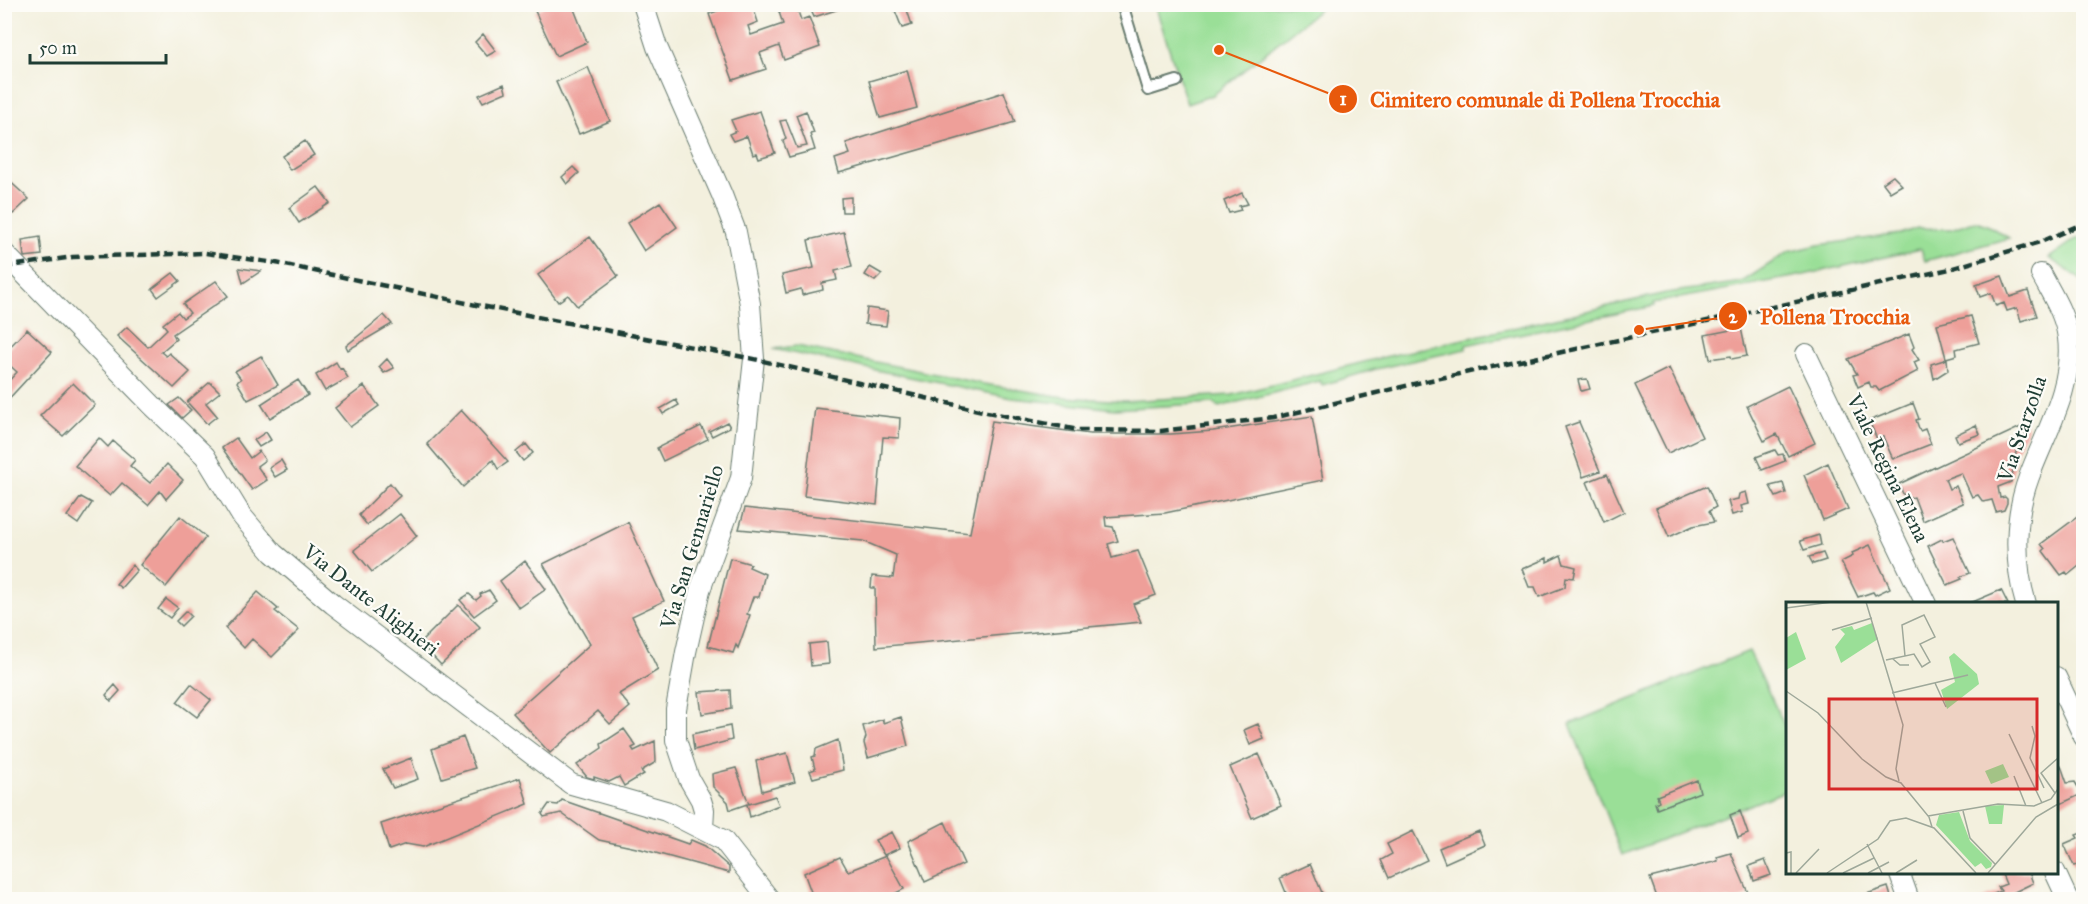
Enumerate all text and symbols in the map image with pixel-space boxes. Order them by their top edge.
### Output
scale bar [30,27,166,65]
text: 50 m [39,37,77,59]
callout: Cimitero comunale di Pollena Trocchia [1328,79,1732,119]
text: Cimitero comunale di Pollena Trocchia [1370,86,1721,113]
text: 1 [1339,88,1347,110]
callout: Pollena Trocchia [1718,296,1922,336]
text: Pollena Trocchia [1760,303,1911,330]
text: 2 [1729,306,1739,328]
street label: Via Starzolla [1991,372,2052,486]
street label: Viale Regina Elena [1840,389,1935,546]
street label: Via San Gennariello [654,461,729,633]
street label: Via Dante Alighieri [297,538,445,662]
inset map [1786,602,2058,874]

